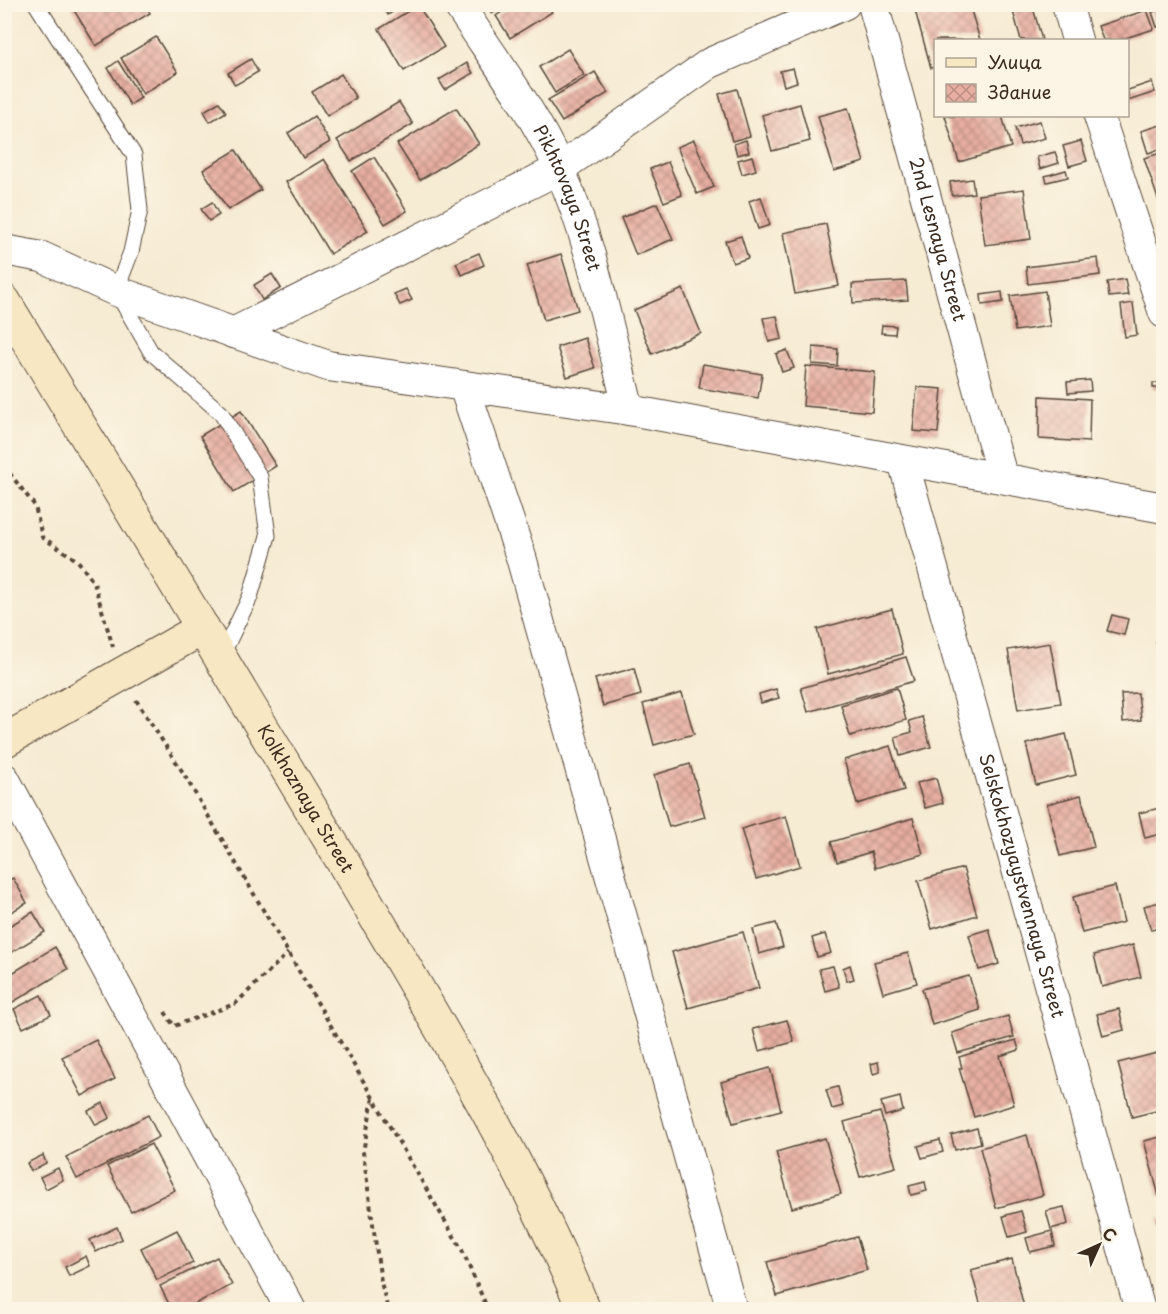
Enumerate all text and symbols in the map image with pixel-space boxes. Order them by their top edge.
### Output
legend [934,39,1129,117]
text: Улица [988,48,1042,75]
text: Здание [988,78,1051,105]
street label: Pikhtovaya Street [527,119,609,274]
street label: 2nd Lesnaya Street [903,154,974,324]
street label: Kolkhoznaya Street [252,719,361,877]
street label: Selskokhozyaystvennaya Street [973,750,1073,1021]
north arrow [1069,1215,1129,1275]
text: С [1098,1221,1123,1246]

